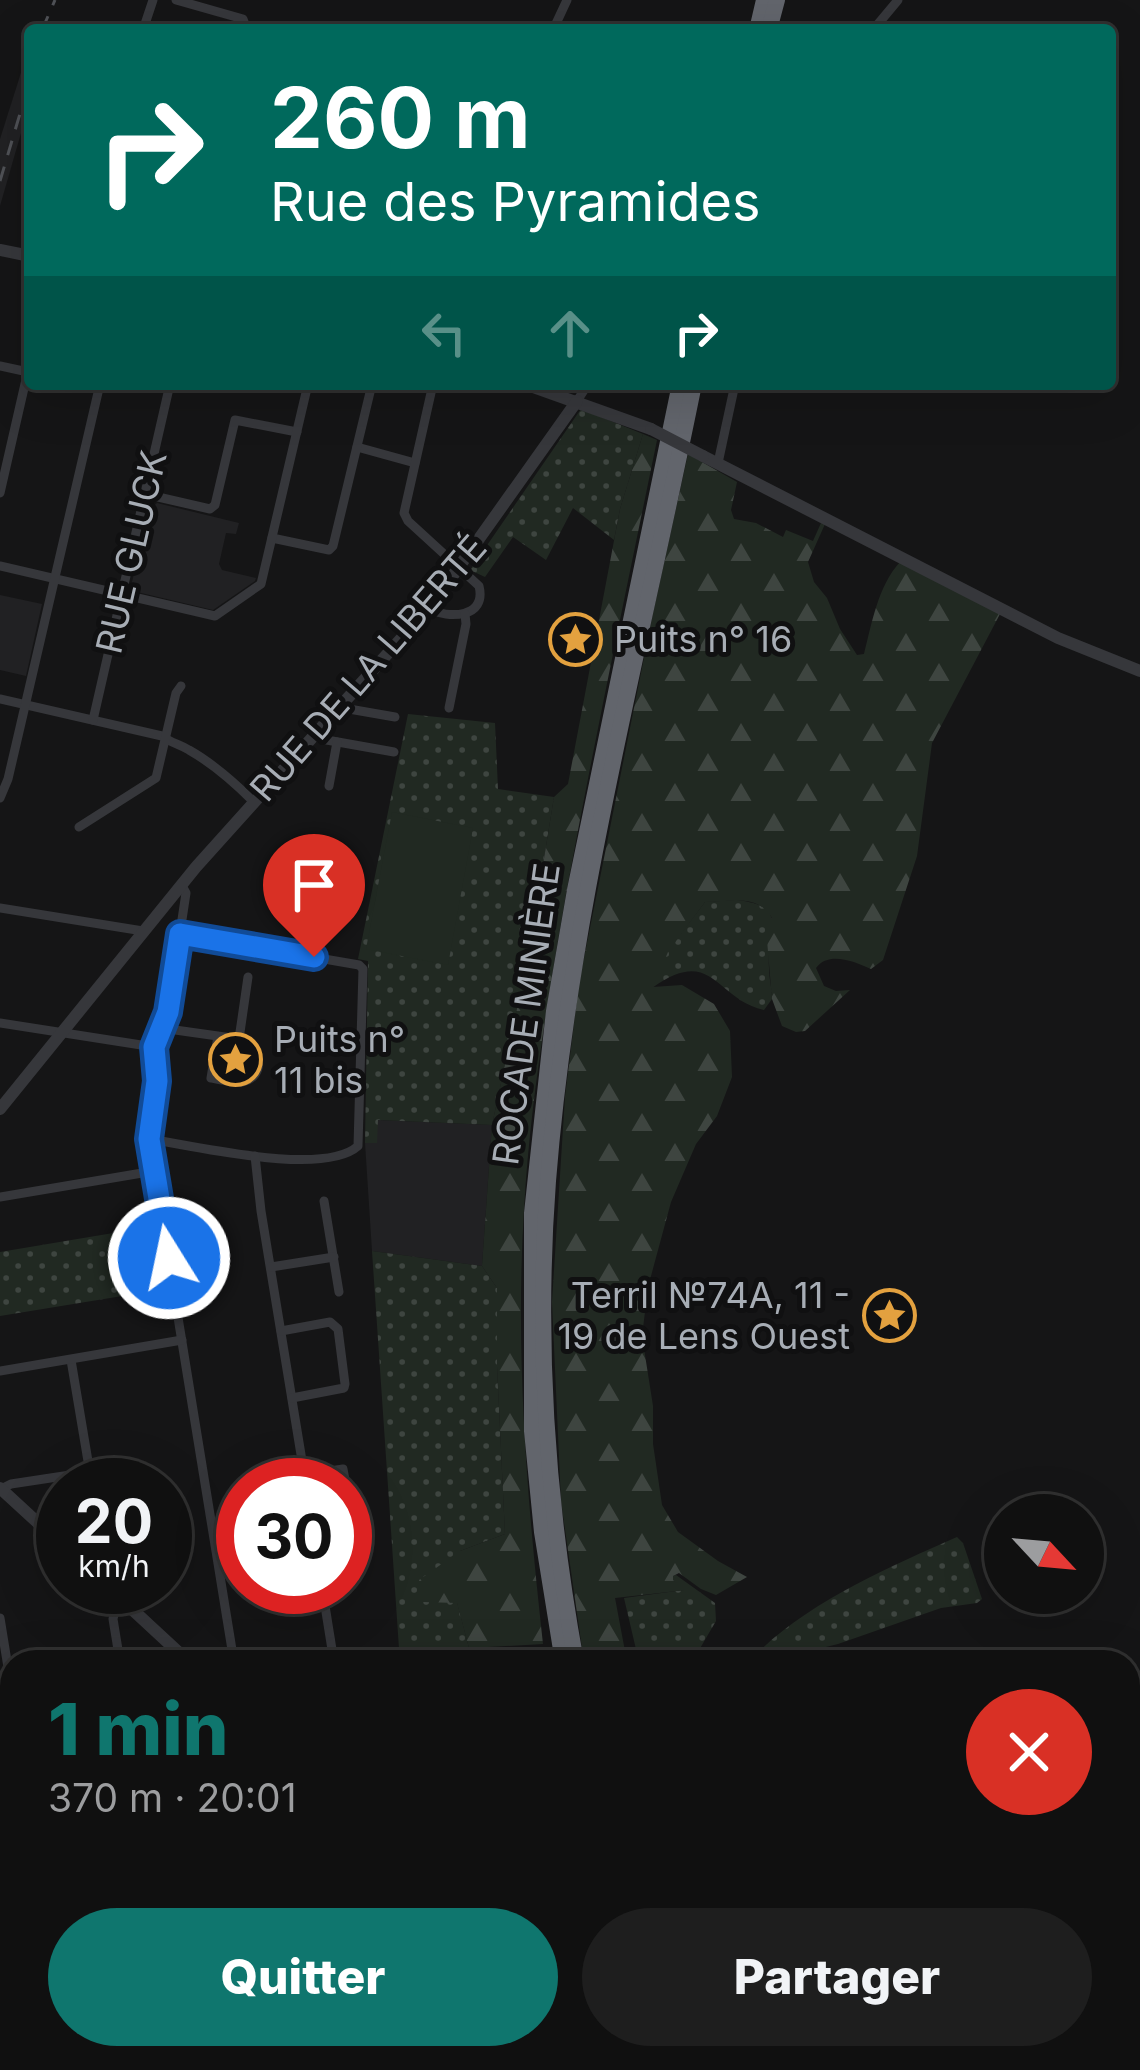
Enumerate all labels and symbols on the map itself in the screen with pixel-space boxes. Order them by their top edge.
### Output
street label: RUE GLUCK [86,447,176,657]
street label: RUE DE LA LIBERTÉ [241,526,495,810]
place icon: Puits n° 16 [547,611,603,667]
place label: Puits n° 16 [614,617,792,661]
pin [263,834,365,957]
street label: ROCADE MINIÈRE [483,860,569,1168]
place label: Puits n° 11 bis [274,1017,405,1102]
place icon: Puits n° 11 bis [207,1032,263,1088]
position arrow [106,1195,232,1321]
place label: Terril №74A, 11 - 19 de Lens Ouest [557,1273,850,1358]
place icon: Terril №74A, 11 - 19 de Lens Ouest [861,1288,917,1344]
speed limit sign: 30 [216,1458,372,1614]
north arrow [984,1494,1104,1614]

